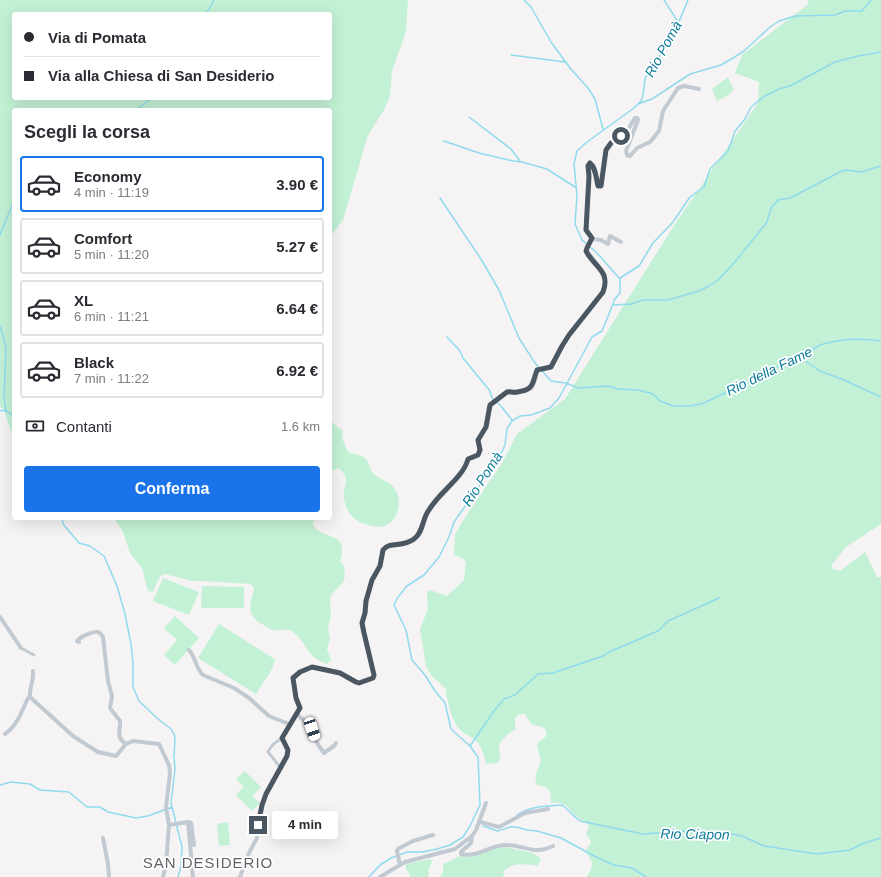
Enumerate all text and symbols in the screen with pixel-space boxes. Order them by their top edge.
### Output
water label: Rio Pomà [641,18,685,80]
text: Via di Pomata [48,29,146,46]
text: Via alla Chiesa di San Desiderio [48,67,275,84]
text: Scegli la corsa [24,122,150,142]
route start [612,127,630,145]
icon: car [26,166,62,202]
text: Economy [74,168,142,185]
text: 3.90 € [276,176,318,193]
text: 4 min · 11:19 [74,185,149,200]
icon: car [26,228,62,264]
text: Comfort [74,230,132,247]
text: 5.27 € [276,238,318,255]
text: 5 min · 11:20 [74,247,149,262]
icon: car [26,290,62,326]
text: XL [74,292,93,309]
text: 6.64 € [276,300,318,317]
text: 6 min · 11:21 [74,309,149,324]
water label: Rio della Fame [723,343,815,399]
icon: car [26,352,62,388]
text: Black [74,354,114,371]
text: 6.92 € [276,362,318,379]
text: 7 min · 11:22 [74,371,149,386]
icon: cash [24,415,46,437]
text: Contanti [56,418,112,435]
text: 1.6 km [281,419,320,434]
water label: Rio Pomà [459,449,506,509]
button: Conferma [24,466,320,512]
car [302,716,322,742]
callout: 4 min [272,811,338,839]
route end [249,816,267,834]
text: 4 min [288,817,322,832]
water label: Rio Ciapon [660,825,730,843]
district label: SAN DESIDERIO [143,854,273,871]

